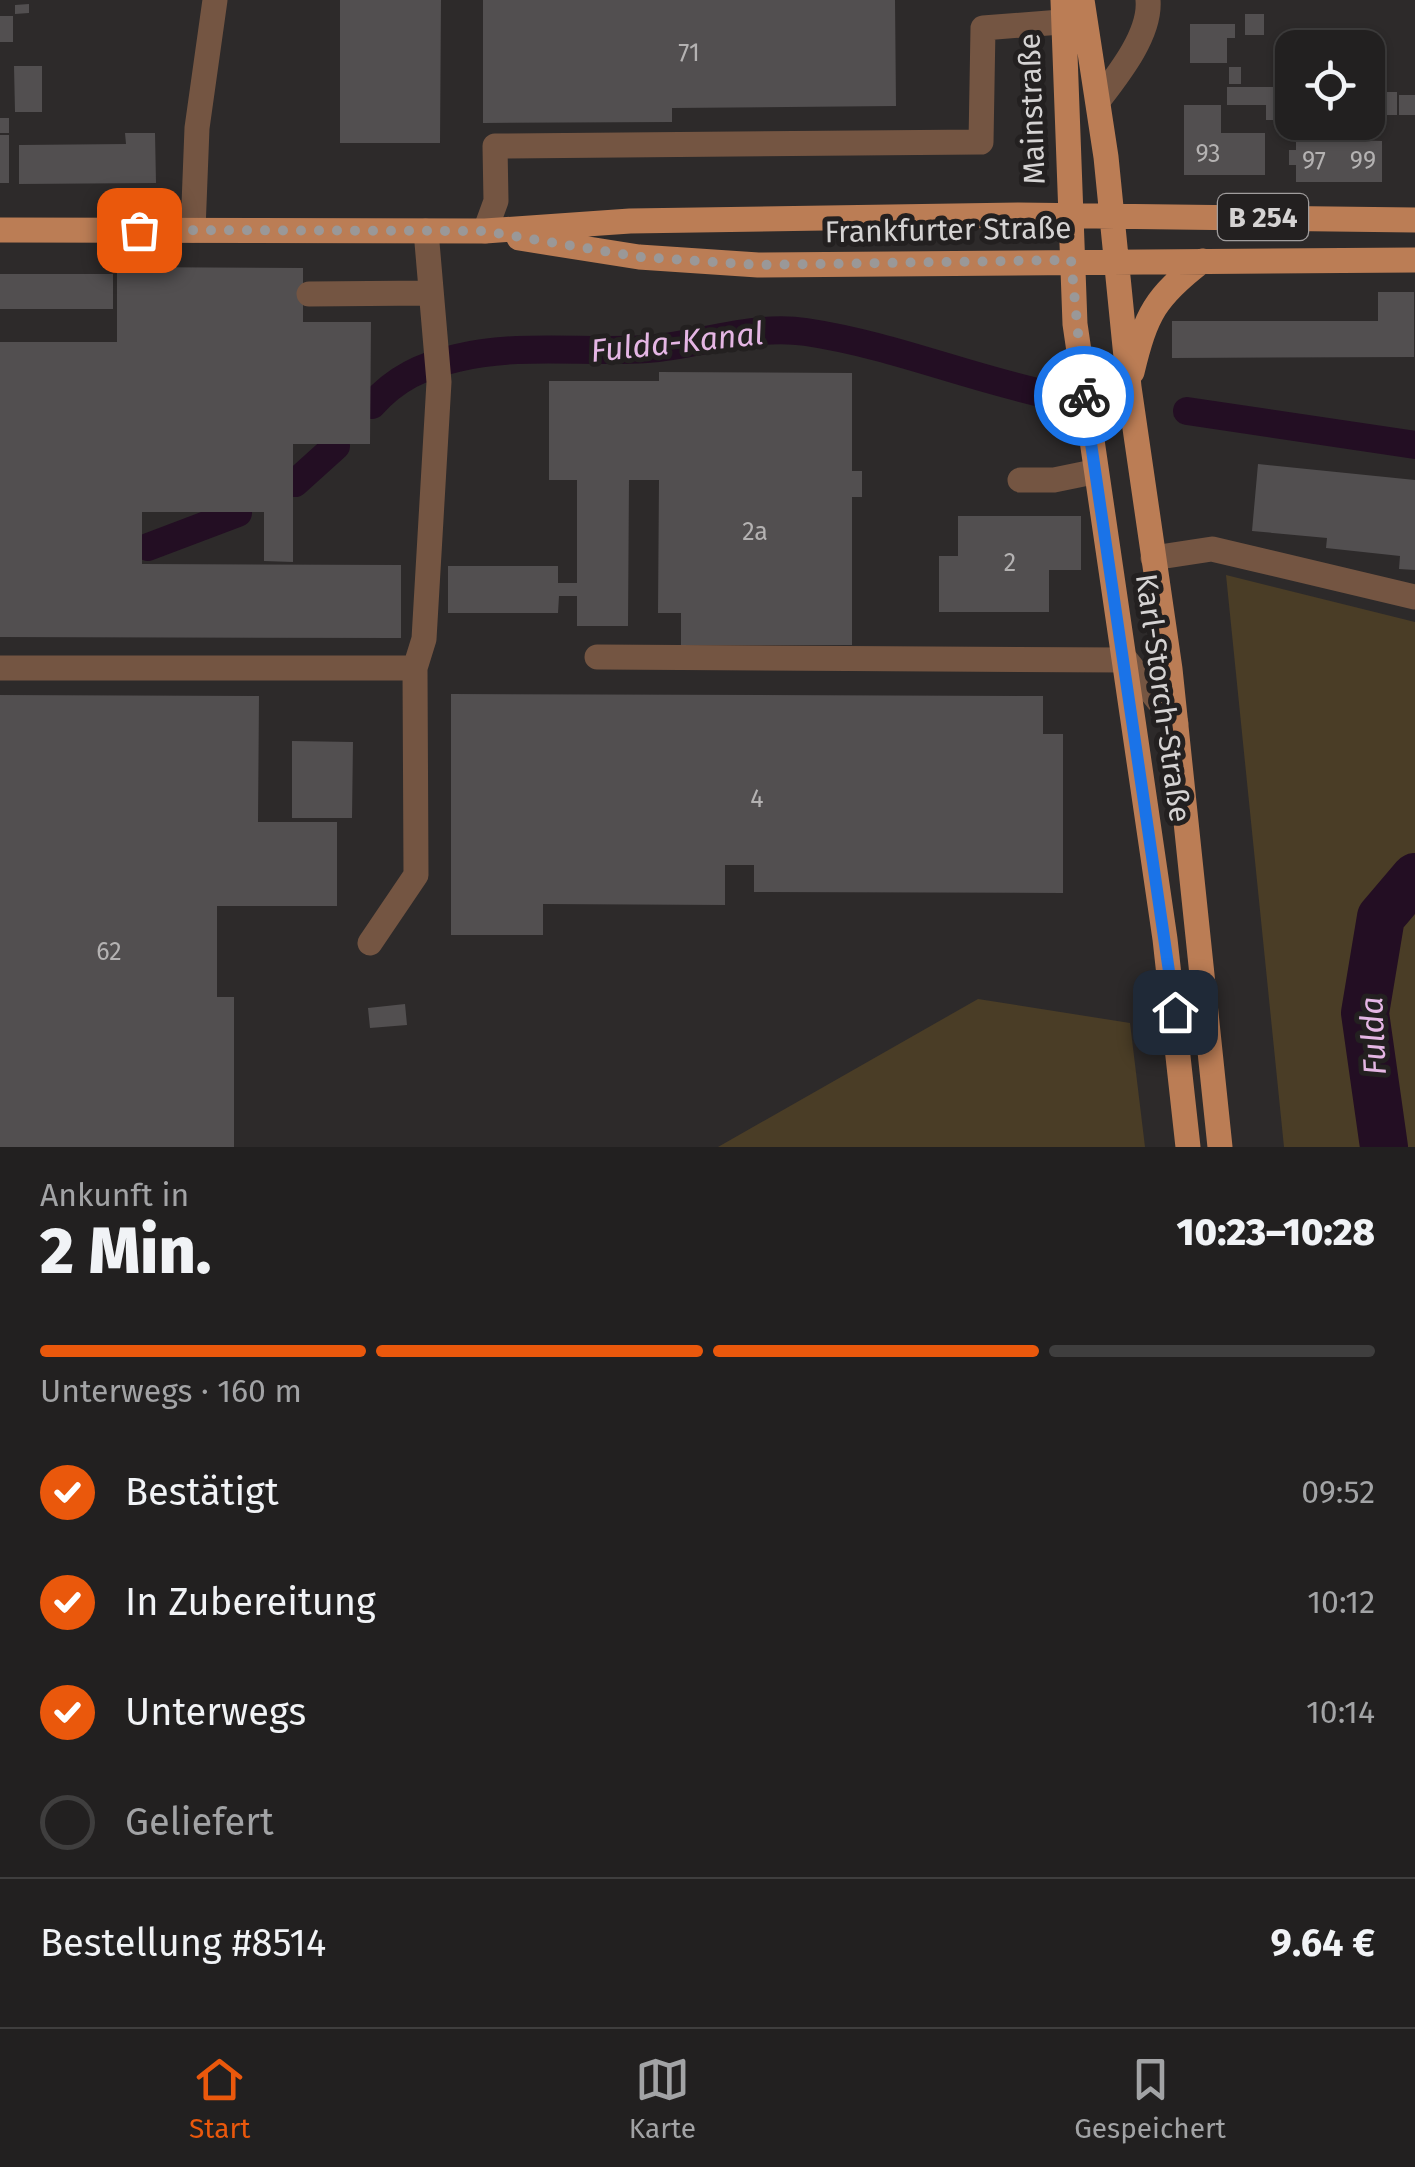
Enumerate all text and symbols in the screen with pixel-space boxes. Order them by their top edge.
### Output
map controls [1275,30,1385,140]
button: locate [1275,30,1385,140]
street label: Mainstraße [1011,33,1053,185]
house number: 71 [678,38,700,68]
house number: 93 [1195,139,1221,169]
house number: 97 [1302,146,1326,176]
house number: 99 [1350,146,1376,176]
pin [97,188,182,273]
road number: B 254 [1218,194,1308,240]
icon: bag [112,203,167,258]
street label: Frankfurter Straße [824,210,1072,250]
water label: Fulda-Kanal [589,314,765,370]
courier [1034,346,1134,446]
icon: bike [1057,369,1112,424]
house number: 2a [742,517,768,547]
house number: 2 [1004,548,1016,578]
street label: Karl-Storch-Straße [1128,571,1198,825]
house number: 4 [750,784,764,814]
house number: 62 [96,937,122,967]
pin [1133,970,1218,1055]
icon: home [1148,985,1203,1040]
water label: Fulda [1352,996,1394,1076]
text: Ankunft in [40,1176,189,1214]
text: 10:23–10:28 [1177,1209,1375,1255]
text: 2 Min. [40,1212,211,1290]
text: Unterwegs · 160 m [40,1372,302,1410]
icon: check [40,1465,95,1520]
text: Bestätigt [125,1469,279,1515]
text: 09:52 [1301,1473,1375,1511]
icon: check [40,1575,95,1630]
text: In Zubereitung [125,1579,376,1625]
text: 10:12 [1307,1583,1375,1621]
icon: check [40,1685,95,1740]
text: Unterwegs [125,1689,306,1735]
text: 10:14 [1306,1693,1375,1731]
text: Geliefert [125,1799,274,1845]
text: Bestellung #8514 [40,1920,326,1966]
text: 9.64 € [1271,1920,1375,1966]
tab: Start [189,2052,250,2145]
tab: Karte [629,2052,696,2145]
tab: Gespeichert [1074,2052,1226,2145]

